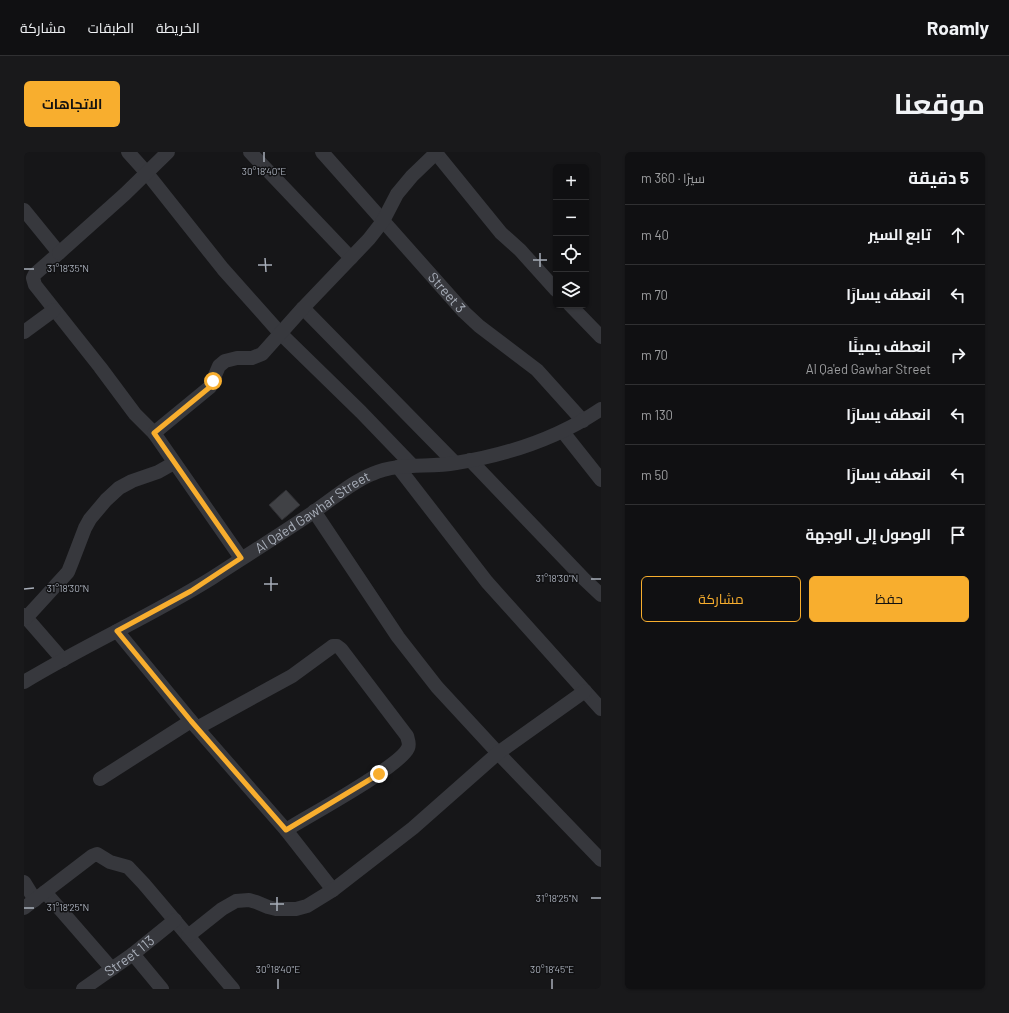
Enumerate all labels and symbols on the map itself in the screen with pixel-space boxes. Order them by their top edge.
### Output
text: 30°18'40"E [242,165,286,177]
text: 31°18'35"N [47,262,89,274]
street label: Street 3 [425,269,470,316]
route start [204,372,222,390]
street label: Al Qa'ed Gawhar Street [251,467,372,556]
text: 31°18'30"N [536,572,578,584]
text: 31°18'30"N [47,582,89,594]
route end [370,765,388,783]
text: 31°18'25"N [536,892,578,904]
text: 31°18'25"N [47,901,89,913]
street label: Street 113 [101,931,158,980]
text: 30°18'40"E [256,963,300,975]
text: 30°18'45"E [530,963,574,975]

